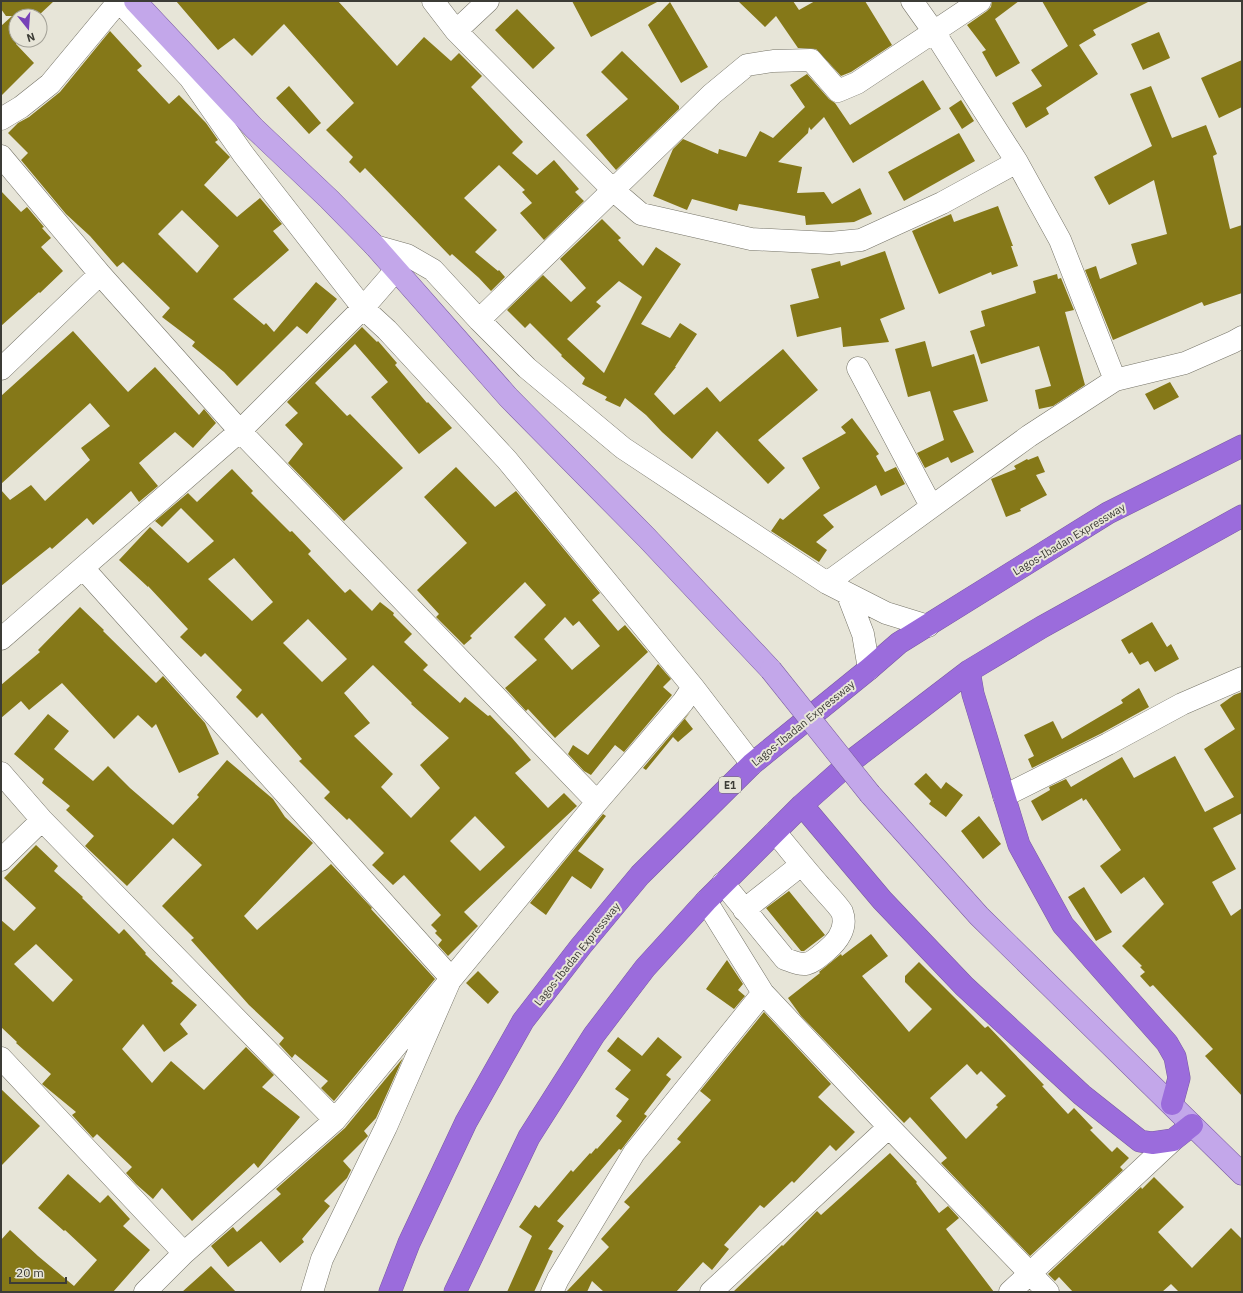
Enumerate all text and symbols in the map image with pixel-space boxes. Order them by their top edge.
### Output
north arrow [8,8,48,48]
text: N [25,30,37,45]
street label: Lagos-Ibadan Expressway [1010,500,1128,578]
street label: Lagos-Ibadan Expressway [748,677,858,769]
road number: E1 [719,777,741,793]
street label: Lagos-Ibadan Expressway [531,899,623,1009]
scale bar [10,1259,66,1285]
text: 20 m [16,1265,44,1280]

